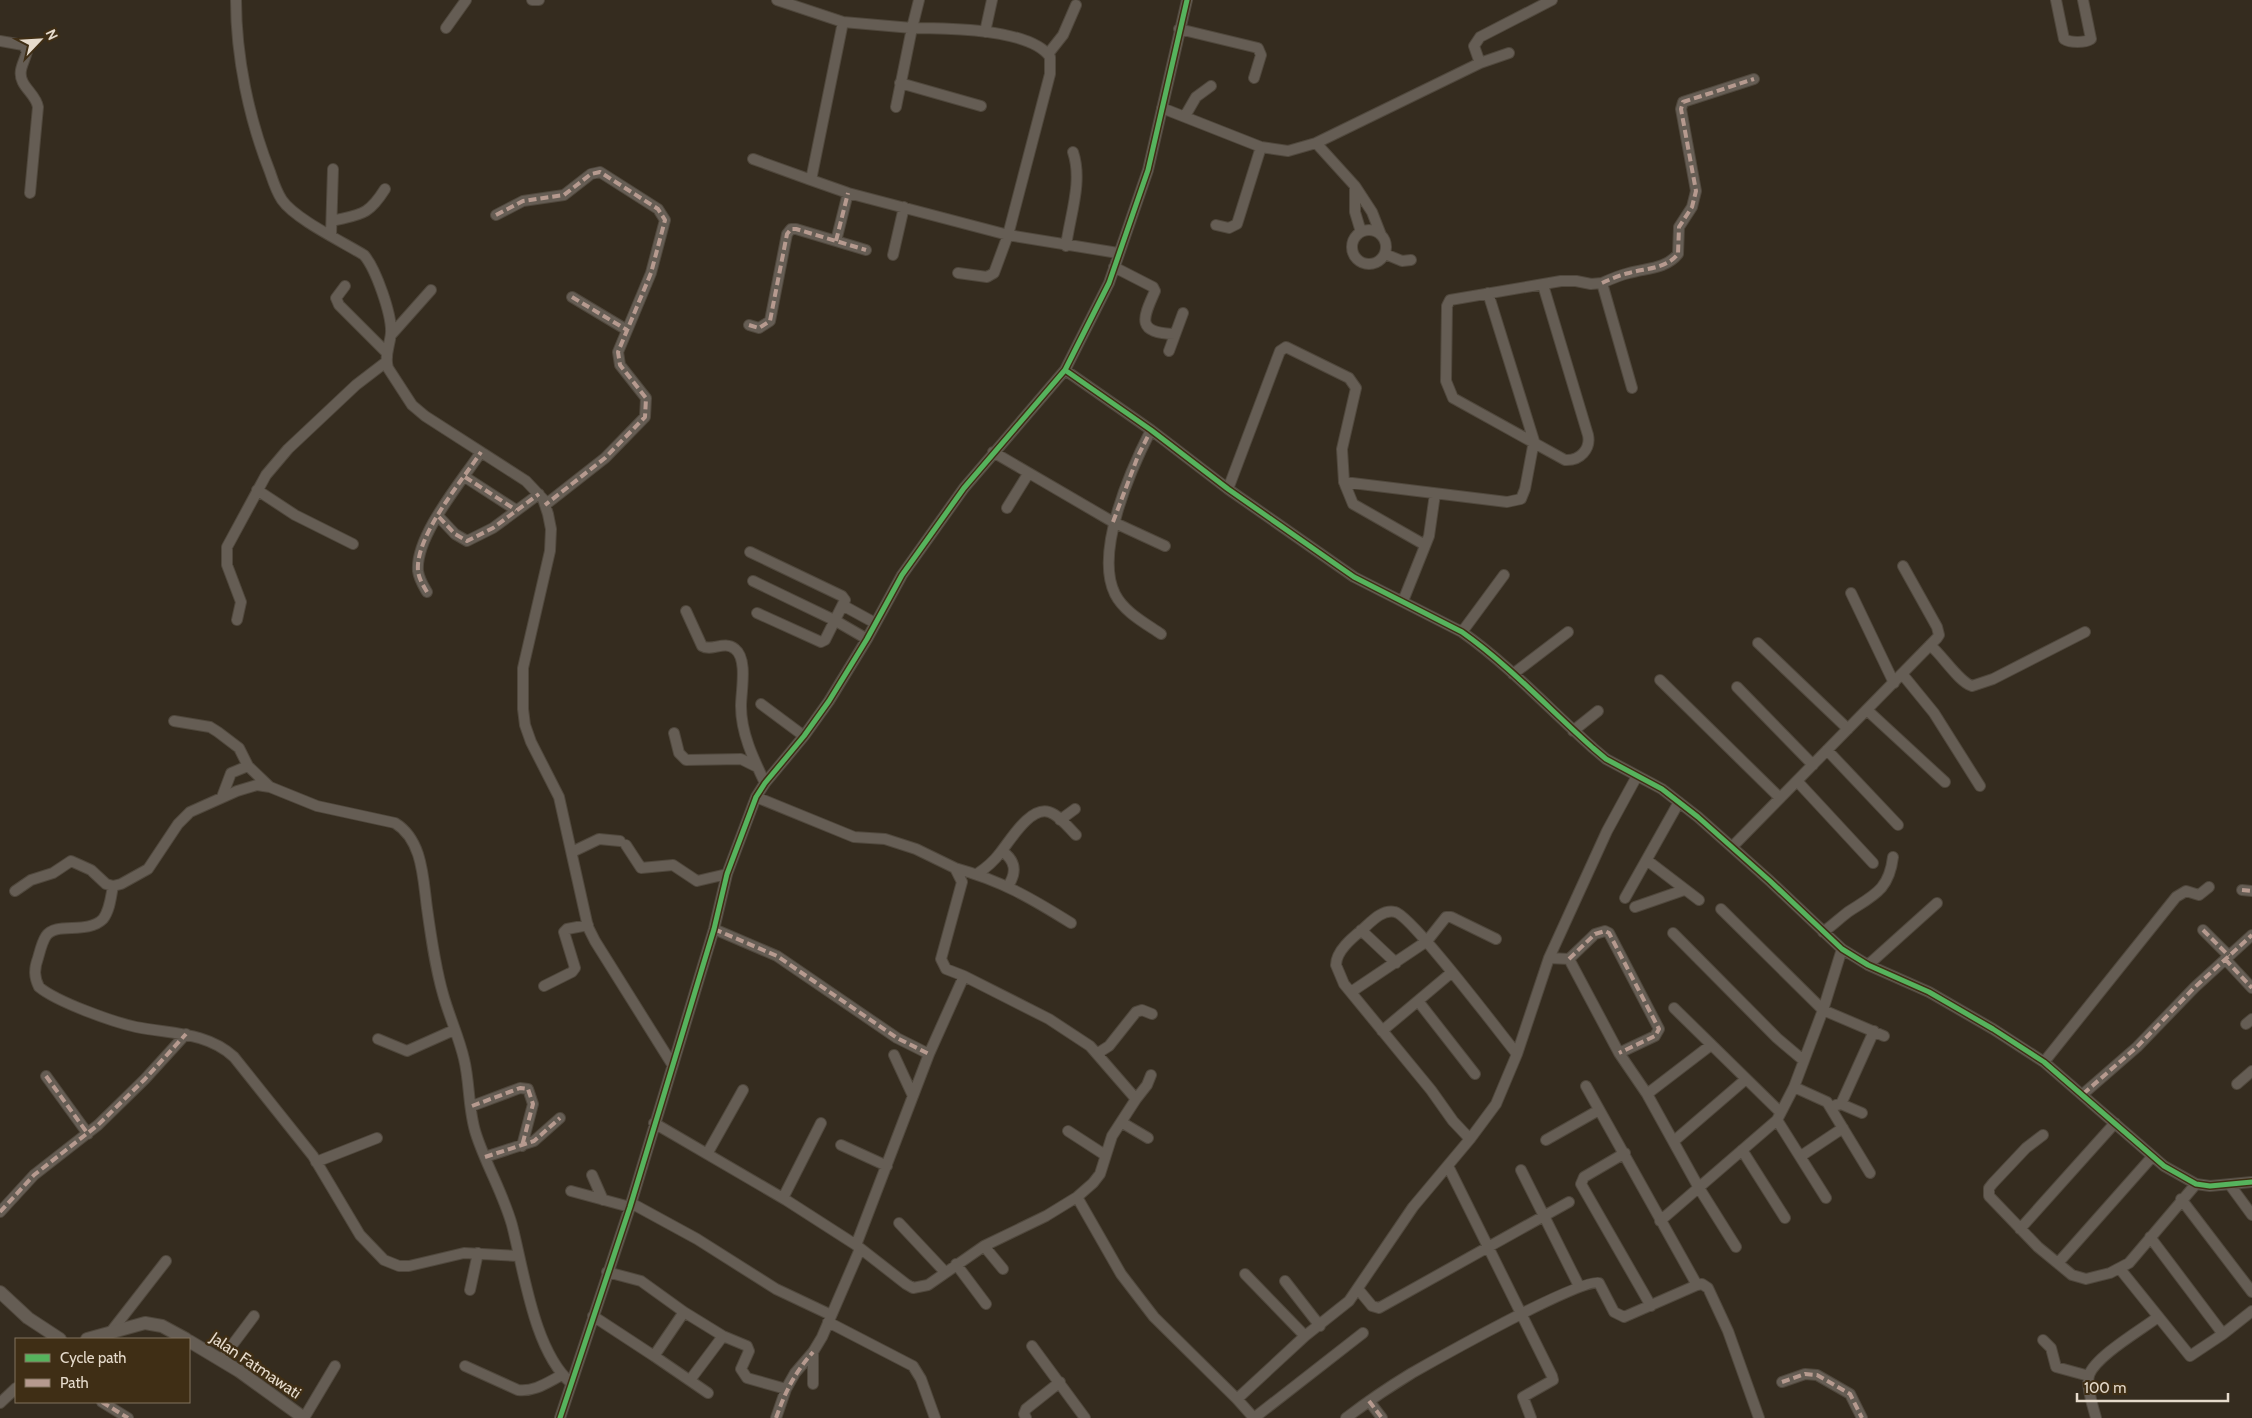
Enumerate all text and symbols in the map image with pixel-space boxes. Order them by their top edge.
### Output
north arrow [15,15,65,65]
text: N [42,26,62,43]
street label: Jalan Fatmawati [206,1328,305,1403]
legend [15,1338,190,1403]
text: Cycle path [60,1349,126,1367]
scale bar [2077,1370,2228,1402]
text: Path [60,1374,89,1392]
text: 100 m [2084,1379,2126,1397]

